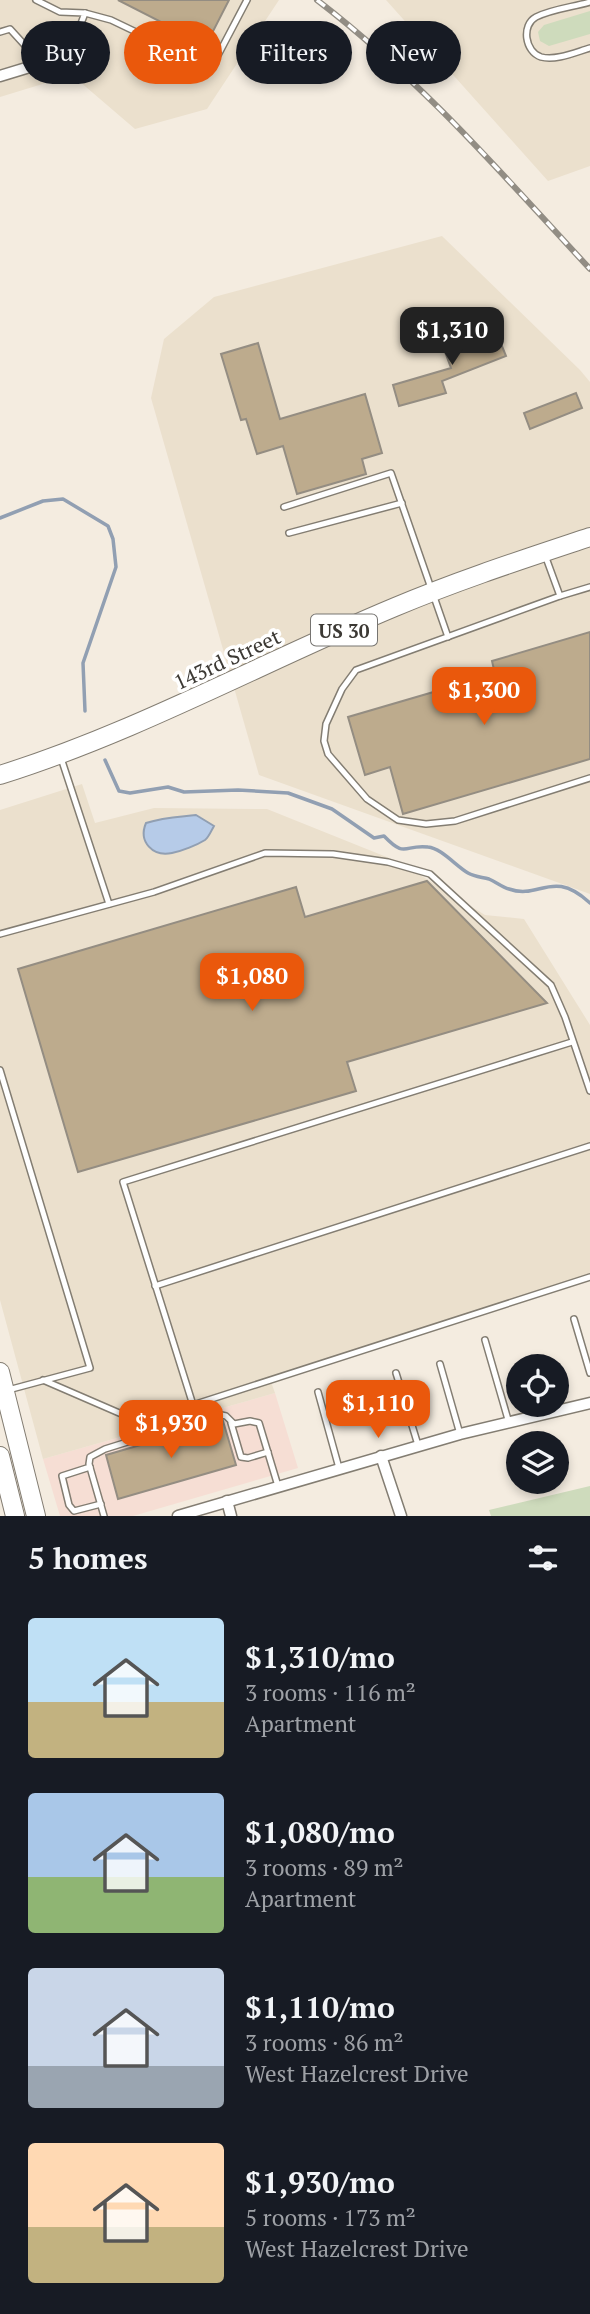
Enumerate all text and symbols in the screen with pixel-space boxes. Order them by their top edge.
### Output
chip: Buy [21,21,110,84]
chip: Rent [124,21,222,84]
chip: Filters [236,21,352,84]
chip: New [366,21,461,84]
pin: $1,310 [395,308,509,367]
text: $1,310 [416,314,488,345]
road number: US 30 [311,614,377,646]
street label: 143rd Street [169,622,285,696]
pin: $1,300 [427,668,541,727]
text: $1,300 [448,674,520,705]
pin: $1,080 [195,954,309,1013]
text: $1,080 [216,960,288,991]
map controls [506,1354,569,1494]
button: locate [506,1354,569,1417]
pin: $1,110 [321,1380,435,1440]
text: $1,110 [342,1387,414,1418]
pin: $1,930 [114,1400,228,1460]
text: $1,930 [135,1407,207,1438]
button: layers [506,1431,569,1494]
text: 5 homes [28,1538,147,1578]
icon: filters [524,1539,562,1577]
text: $1,310/mo [245,1637,395,1677]
icon: home [84,1646,168,1730]
text: 3 rooms · 116 m² [245,1677,416,1708]
text: Apartment [245,1708,356,1739]
text: $1,080/mo [245,1812,395,1852]
icon: home [84,1821,168,1905]
text: 3 rooms · 89 m² [245,1852,404,1883]
text: Apartment [245,1883,356,1914]
text: $1,110/mo [245,1987,395,2027]
icon: home [84,1996,168,2080]
text: 3 rooms · 86 m² [245,2027,404,2058]
text: West Hazelcrest Drive [245,2058,469,2089]
text: $1,930/mo [245,2162,395,2202]
icon: home [84,2171,168,2255]
text: 5 rooms · 173 m² [245,2202,416,2233]
text: West Hazelcrest Drive [245,2233,469,2264]

